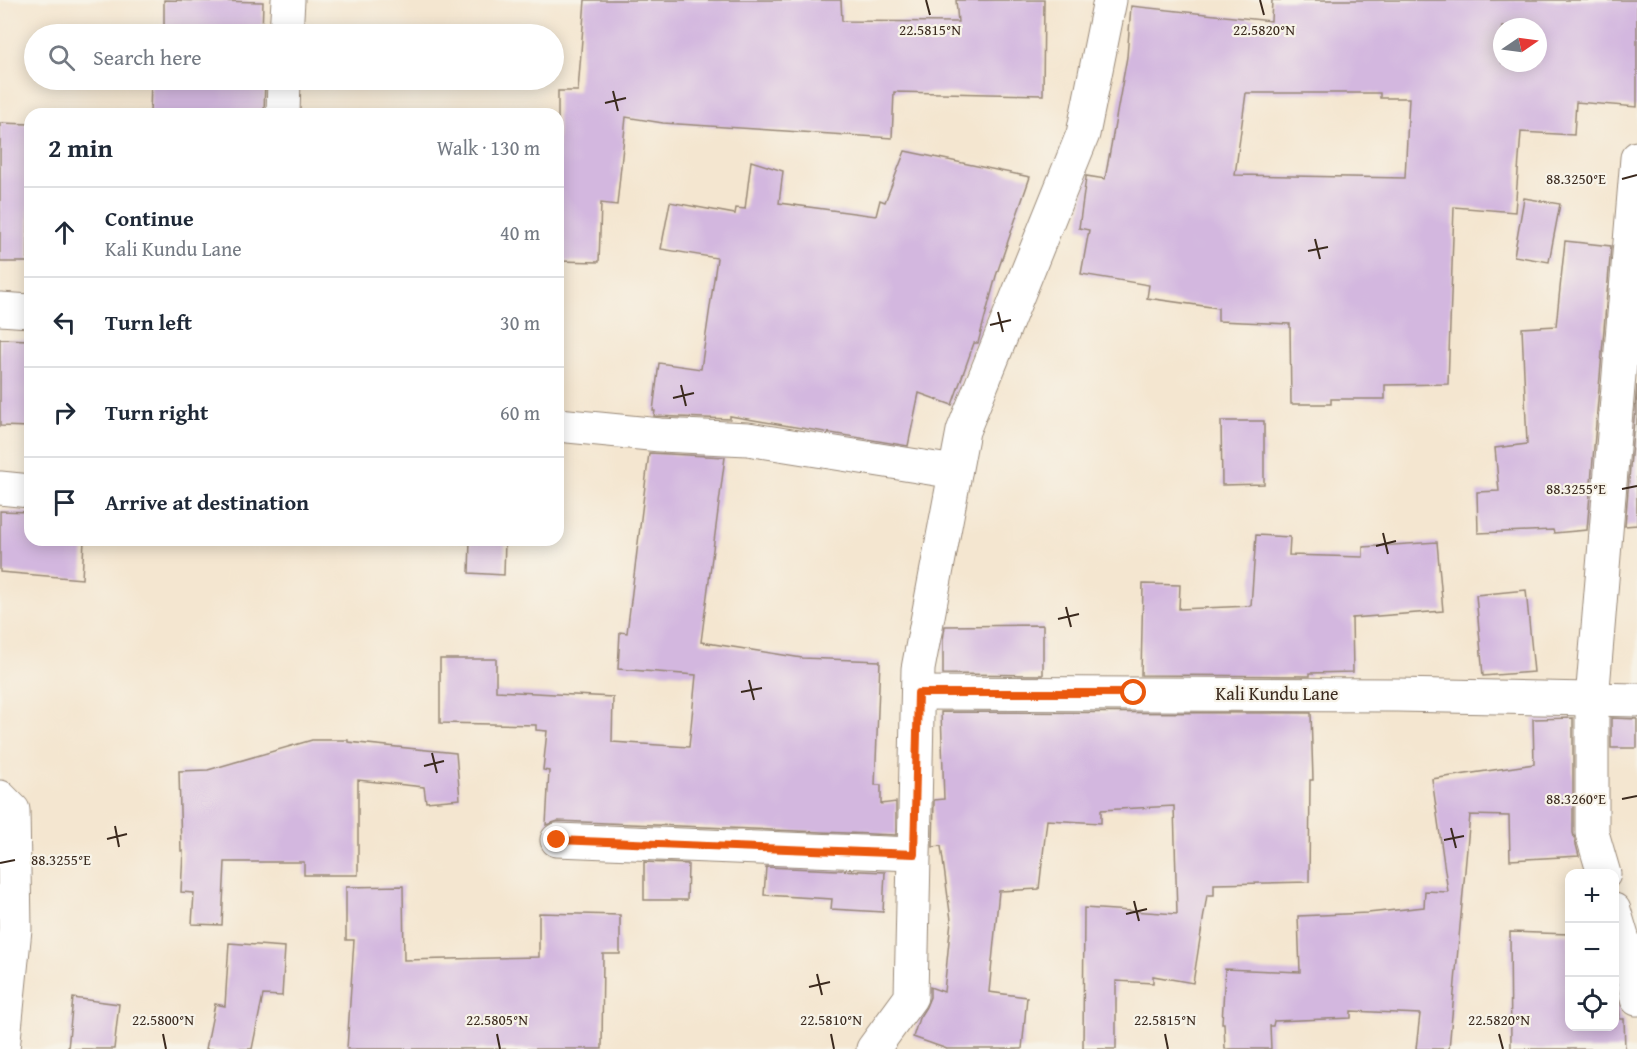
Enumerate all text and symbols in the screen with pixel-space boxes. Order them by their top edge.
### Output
north arrow [1493,18,1547,72]
text: 22.5815°N [899,19,961,40]
text: 22.5820°N [1233,19,1295,40]
search box [24,24,564,90]
icon: search [45,41,78,74]
text: Search here [93,41,202,73]
text: 2 min [48,128,113,167]
text: Walk · 130 m [437,133,540,162]
text: 88.3250°E [1546,168,1606,189]
text: Continue [105,202,194,234]
icon: ahead [48,216,81,249]
text: 40 m [500,218,540,247]
text: Kali Kundu Lane [105,234,242,263]
icon: left [48,306,81,339]
text: Turn left [105,306,192,338]
text: 30 m [500,308,540,337]
icon: right [48,396,81,429]
text: Turn right [105,396,208,428]
text: 60 m [500,398,540,427]
text: 88.3255°E [1546,478,1606,499]
icon: arrive [48,486,81,519]
text: Arrive at destination [105,486,309,518]
route start [1120,679,1146,705]
street label: Kali Kundu Lane [1216,680,1338,707]
text: 88.3260°E [1546,788,1606,809]
route end [543,826,569,852]
text: 88.3255°E [31,849,91,870]
map controls [1565,869,1619,1031]
button: + [1565,869,1619,923]
button: − [1565,923,1619,977]
button: locate [1565,977,1619,1031]
text: 22.5800°N [132,1009,194,1030]
text: 22.5805°N [466,1009,528,1030]
text: 22.5810°N [800,1009,862,1030]
text: 22.5815°N [1134,1009,1196,1030]
text: 22.5820°N [1468,1009,1530,1030]

